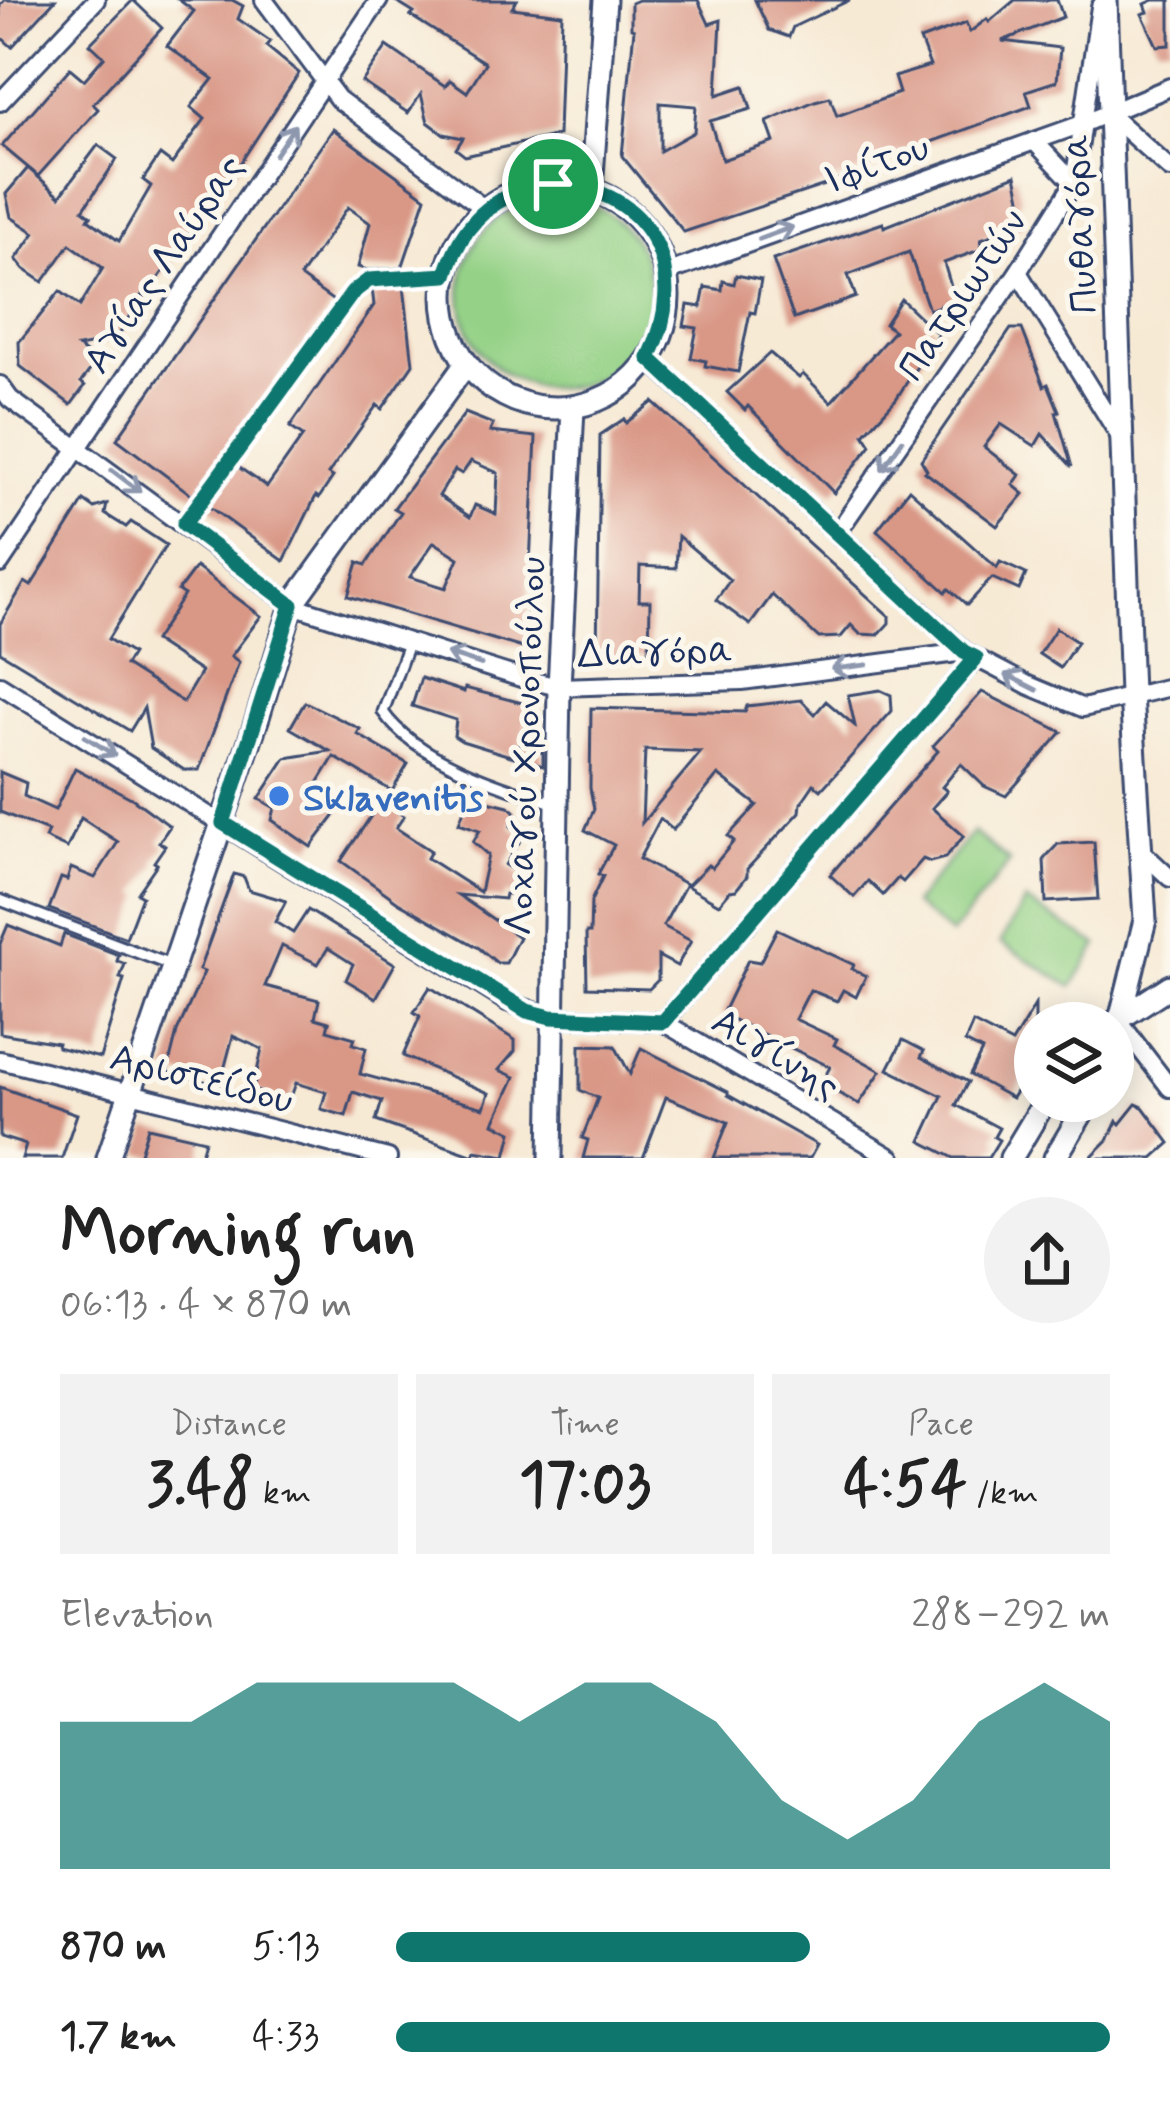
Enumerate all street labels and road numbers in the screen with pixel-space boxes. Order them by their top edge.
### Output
street label: Ιφίτου [818,123,937,208]
street label: Πυθαγόρα [1051,133,1112,315]
street label: Αγίας Λαύρας [73,146,257,384]
street label: Πατριωτών [888,200,1040,392]
street label: Λοχαγού Χρονοπούλου [495,556,560,937]
street label: Διαγόρα [577,625,734,682]
street label: Αιγίνης [702,997,849,1113]
street label: Αριστείδου [104,1033,298,1128]

